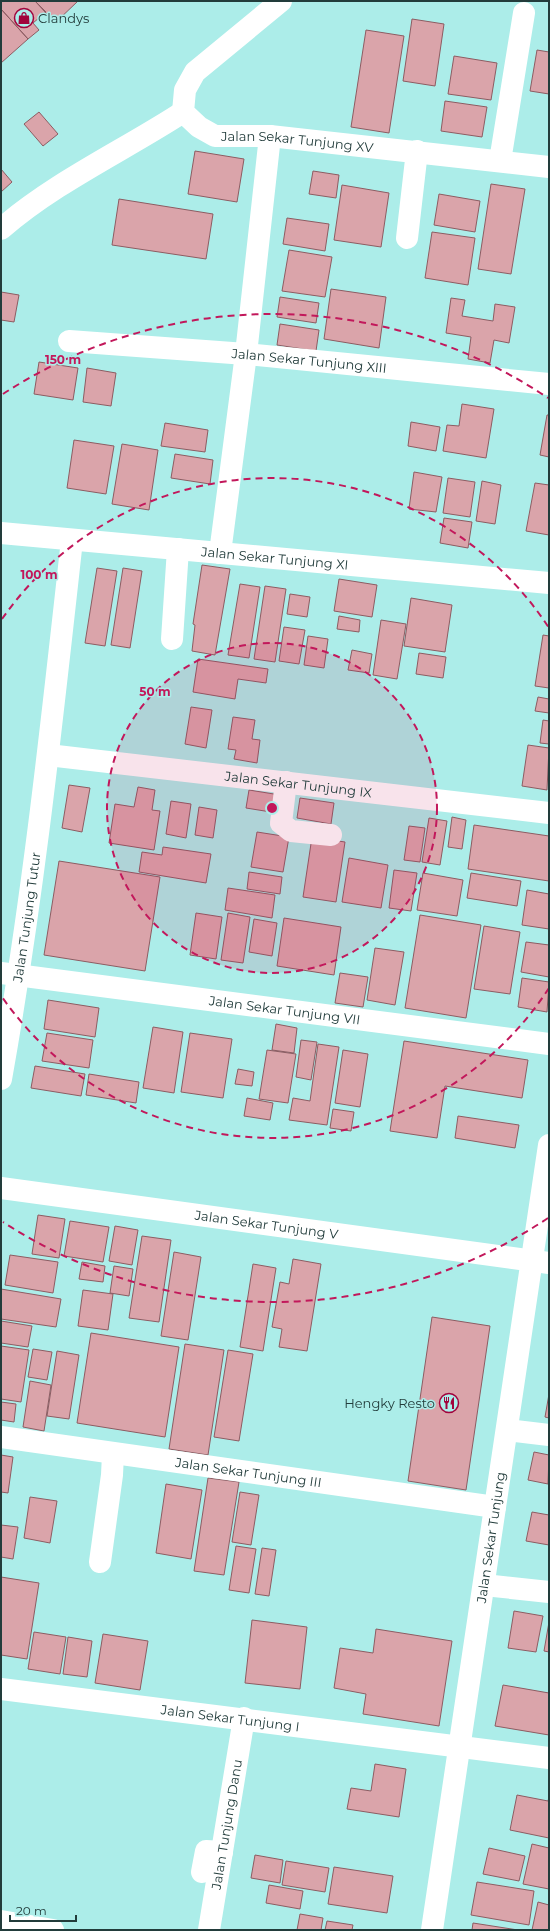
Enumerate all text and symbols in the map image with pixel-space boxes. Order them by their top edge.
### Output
shop icon: Clandys [13,7,35,29]
place label: Clandys [38,10,89,26]
street label: Jalan Sekar Tunjung XV [220,128,375,156]
street label: Jalan Sekar Tunjung XIII [230,345,387,376]
text: 150 m [45,352,81,367]
street label: Jalan Sekar Tunjung XI [200,543,349,573]
text: 100 m [21,567,57,582]
text: 50 m [139,684,171,699]
street label: Jalan Sekar Tunjung IX [223,767,373,800]
centre of rings [265,801,279,815]
street label: Jalan Tunjung Tutur [9,851,44,984]
street label: Jalan Sekar Tunjung VII [207,992,361,1027]
street label: Jalan Sekar Tunjung V [193,1206,340,1242]
restaurant icon: Hengky Resto [438,1392,460,1414]
place label: Hengky Resto [344,1395,435,1411]
street label: Jalan Sekar Tunjung III [173,1454,323,1490]
street label: Jalan Sekar Tunjung [473,1471,508,1605]
street label: Jalan Sekar Tunjung I [159,1701,300,1735]
street label: Jalan Tunjung Danu [208,1758,245,1892]
scale bar [10,1897,76,1923]
text: 20 m [16,1903,47,1918]

